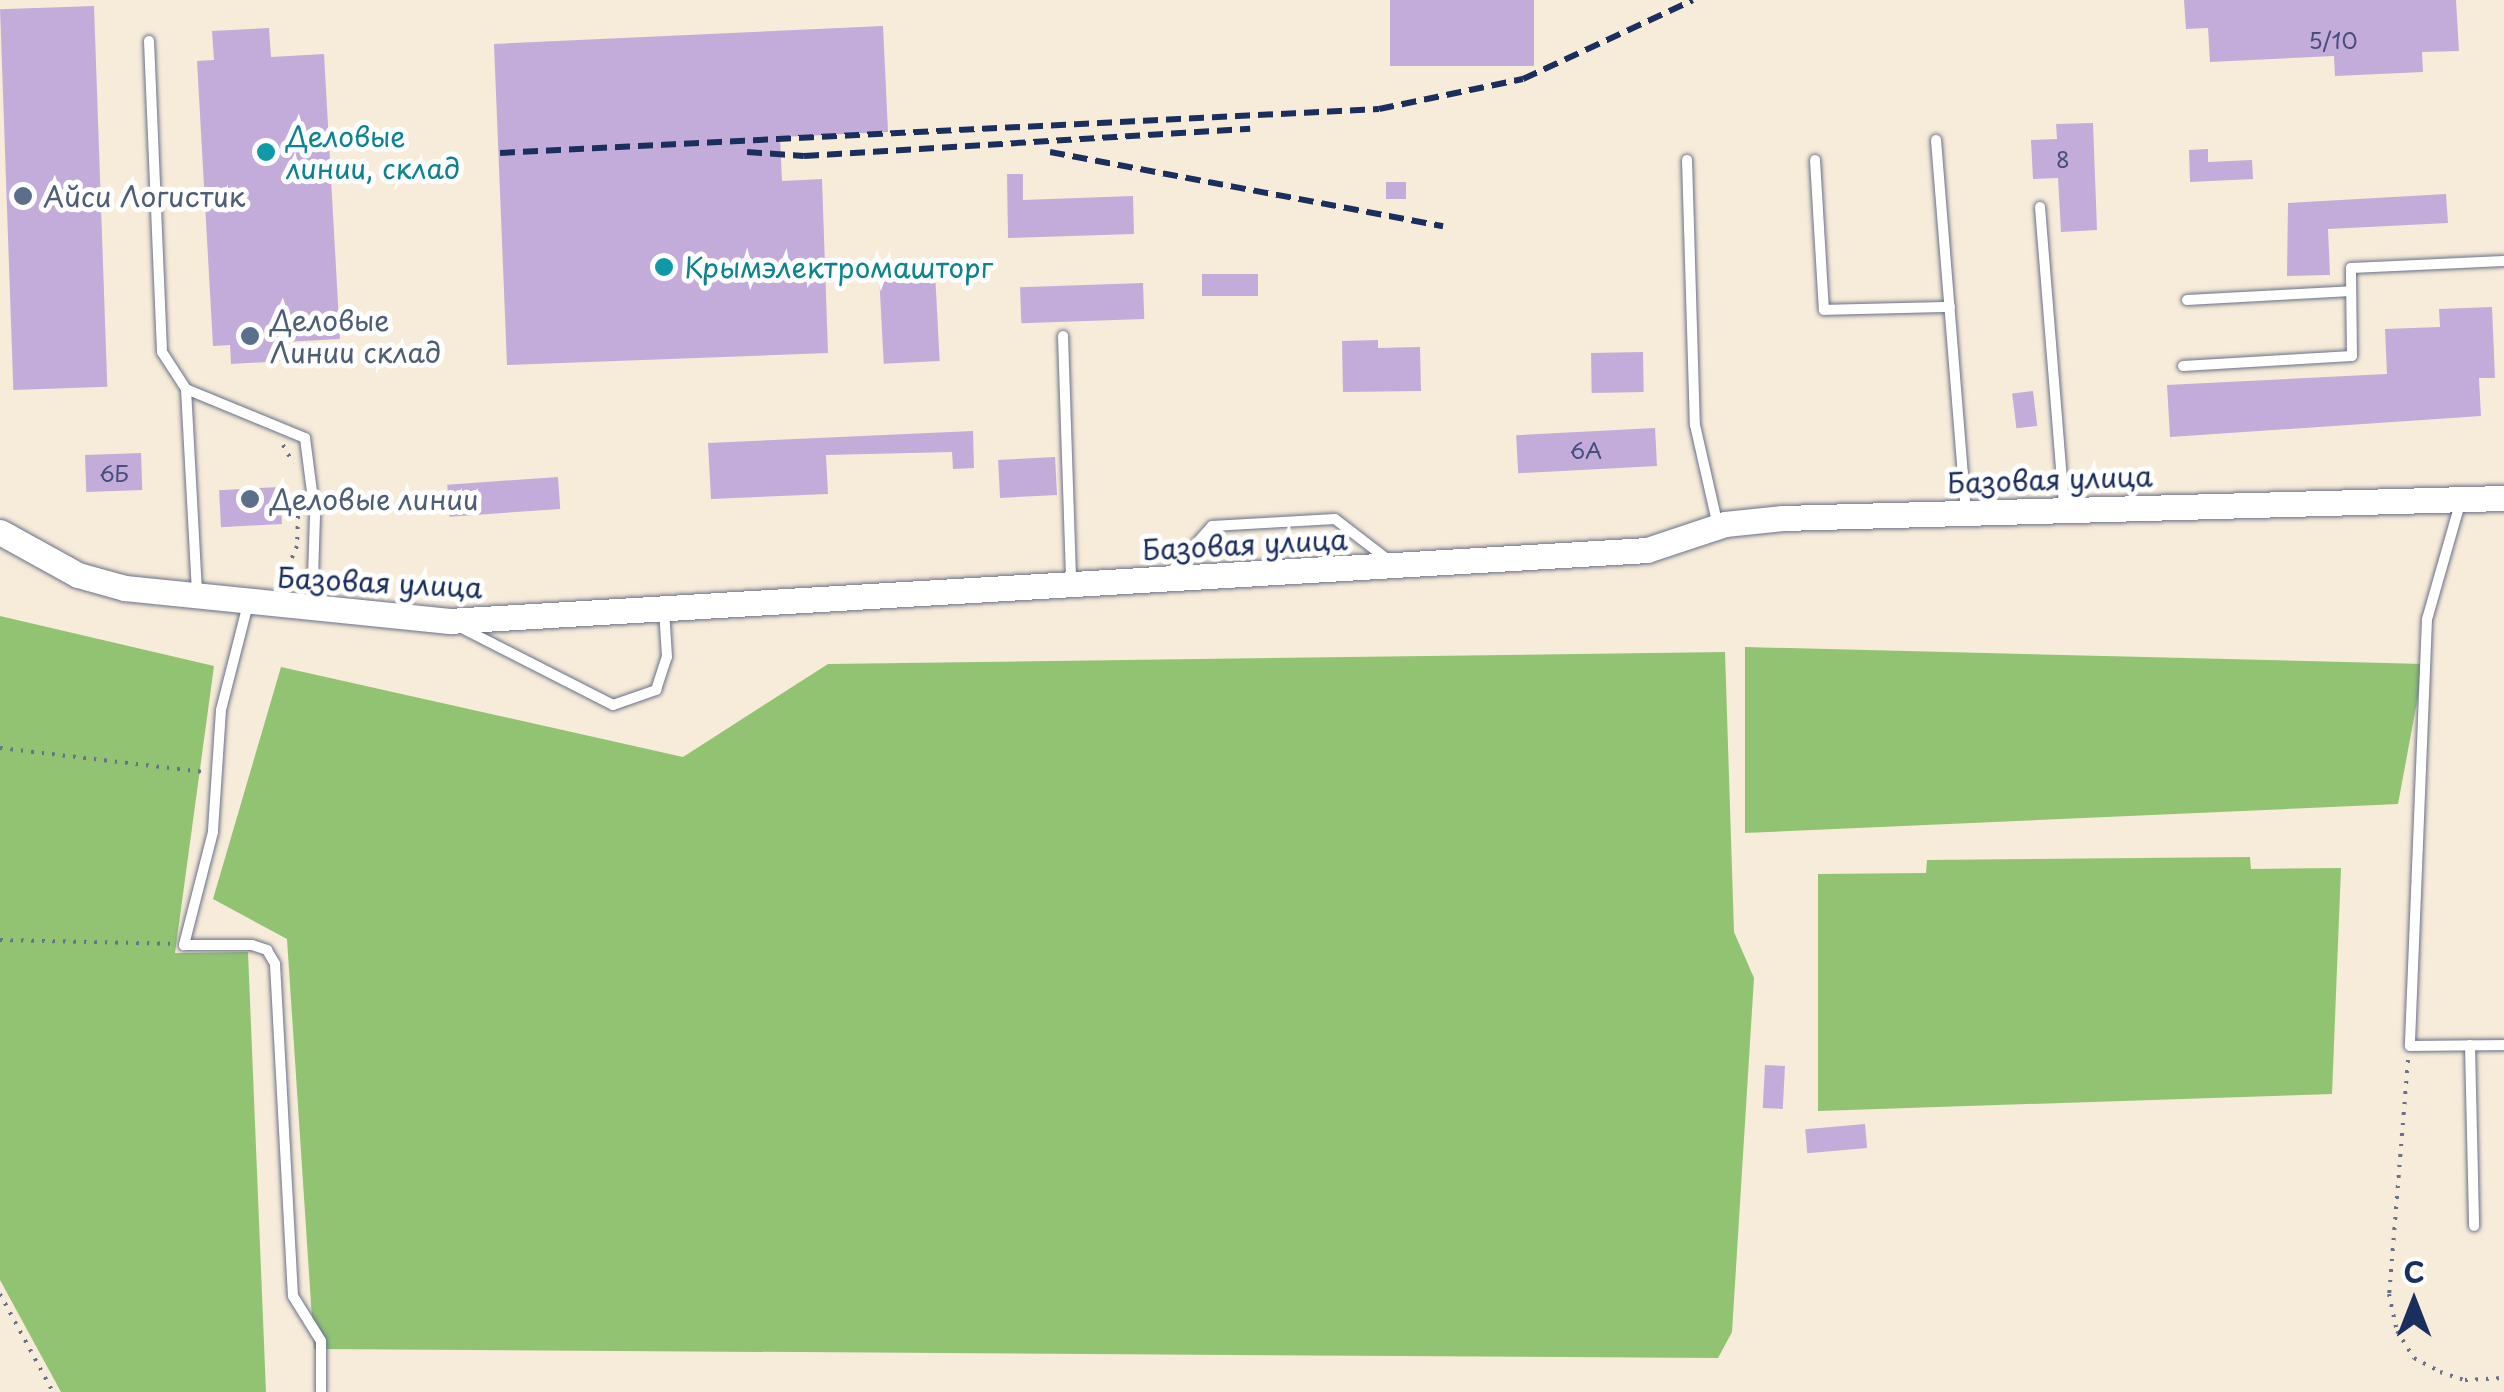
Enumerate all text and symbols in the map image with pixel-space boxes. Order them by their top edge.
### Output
house number: 5/10 [2308,27,2358,53]
place label: Деловые линии, склад [286,119,461,185]
marker: Деловые линии, склад [255,141,277,163]
house number: 8 [2056,146,2070,172]
place label: Айси Логистик [43,179,246,213]
marker: Айси Логистик [12,185,34,207]
place label: Крымэлектромашторг [684,250,993,284]
marker: Крымэлектромашторг [653,256,675,278]
place label: Деловые Линии склад [270,303,442,369]
marker: Деловые Линии склад [239,325,261,347]
house number: 6А [1570,437,1602,463]
street label: Базовая улица [1946,459,2154,499]
house number: 6Б [99,460,129,486]
place label: Деловые линии [270,482,479,516]
marker: Деловые линии [239,488,261,510]
street label: Базовая улица [1141,522,1349,566]
street label: Базовая улица [276,560,484,604]
text: С [2403,1250,2425,1293]
north arrow [2364,1252,2464,1352]

